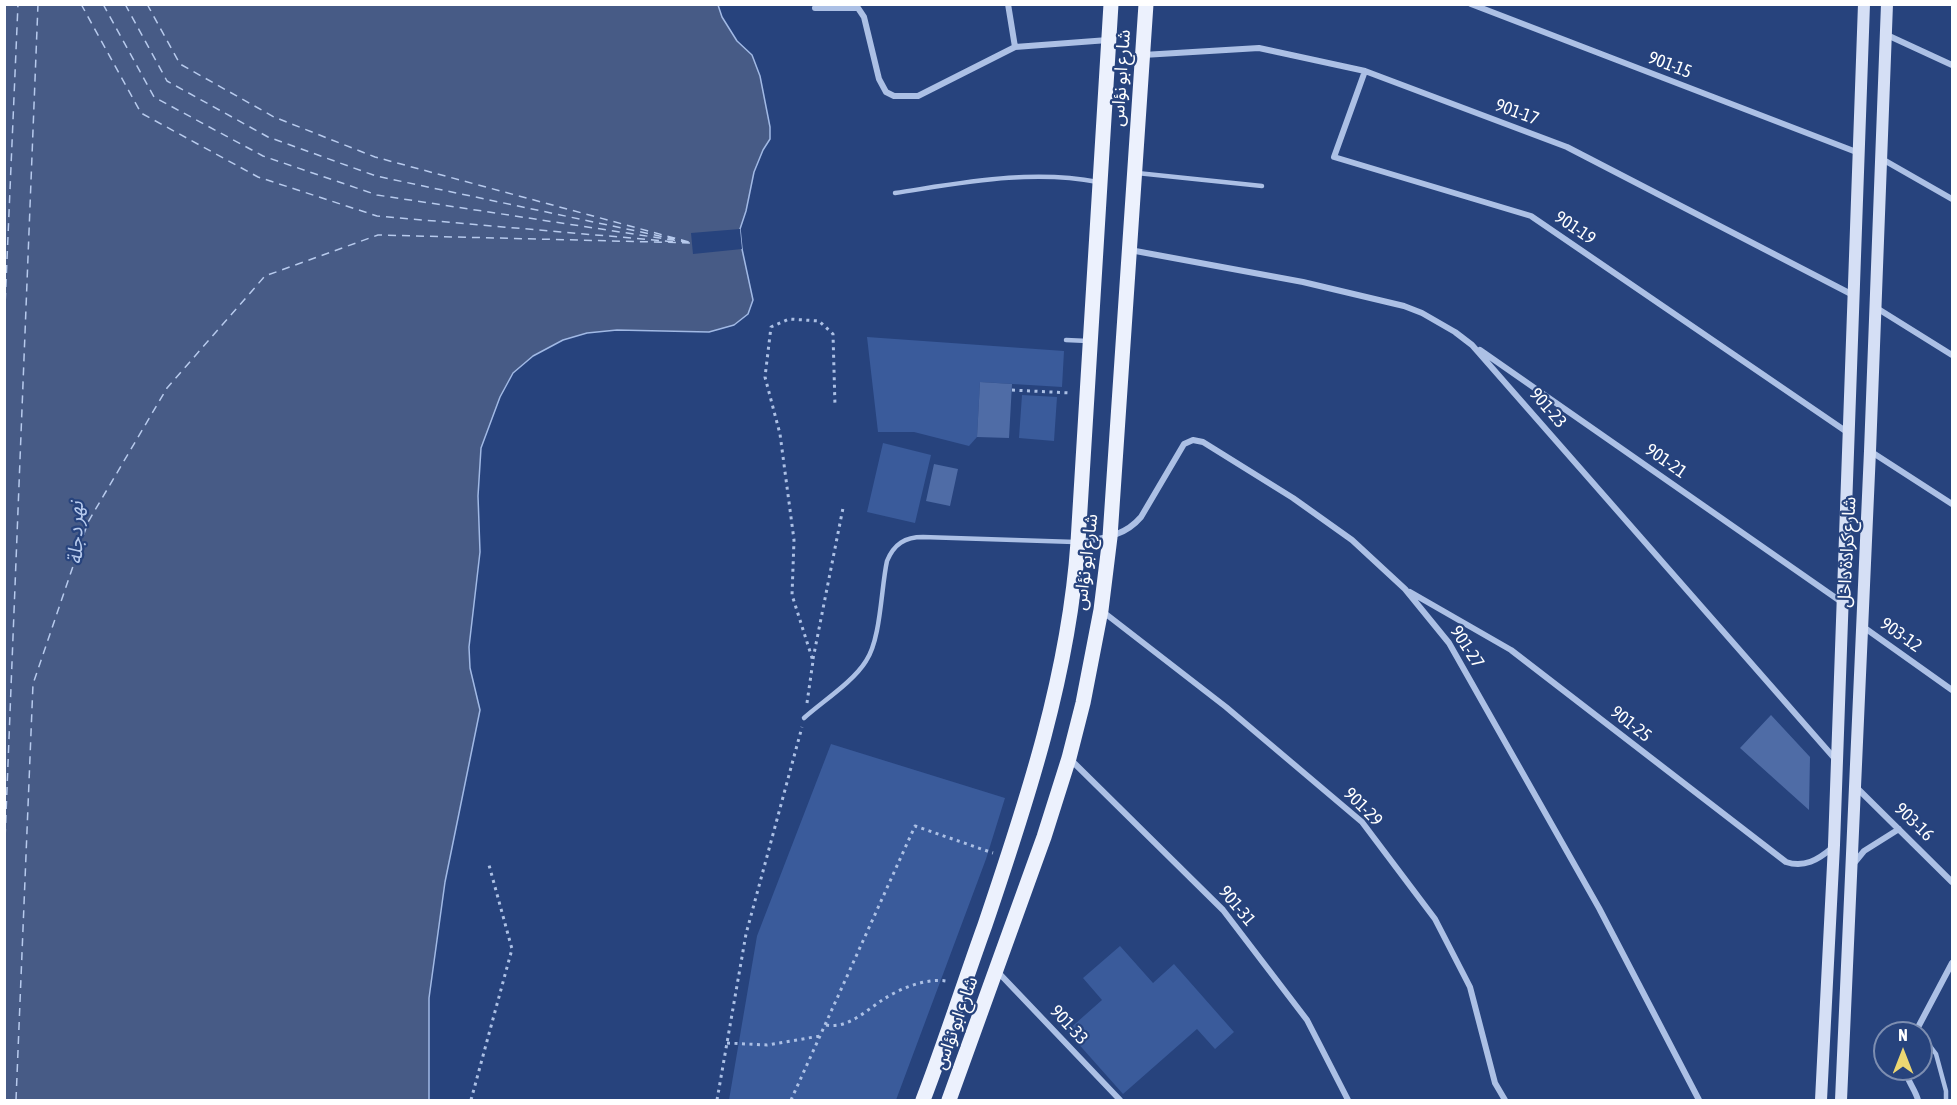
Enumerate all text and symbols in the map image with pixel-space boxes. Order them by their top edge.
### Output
street label: شارع ابو نؤاس [1107,29,1135,127]
street label: 901-15 [1645,47,1695,83]
street label: 901-17 [1492,94,1542,130]
street label: 901-19 [1550,206,1600,250]
street label: 901-23 [1525,384,1571,432]
street label: 901-21 [1641,439,1691,483]
street label: شارع كرادة داخل [1833,496,1861,608]
water label: نهر دجلة [63,501,89,565]
street label: شارع ابو نؤاس [1069,513,1103,611]
street label: 903-12 [1876,613,1926,657]
street label: 901-27 [1445,622,1489,672]
street label: 901-25 [1606,701,1656,747]
street label: 901-29 [1339,783,1387,831]
street label: 903-16 [1890,798,1938,846]
street label: 901-31 [1214,881,1260,931]
street label: شارع ابو نؤاس [929,974,983,1072]
street label: 901-33 [1045,1001,1093,1049]
north arrow [1873,1021,1933,1081]
text: N [1898,1026,1908,1044]

